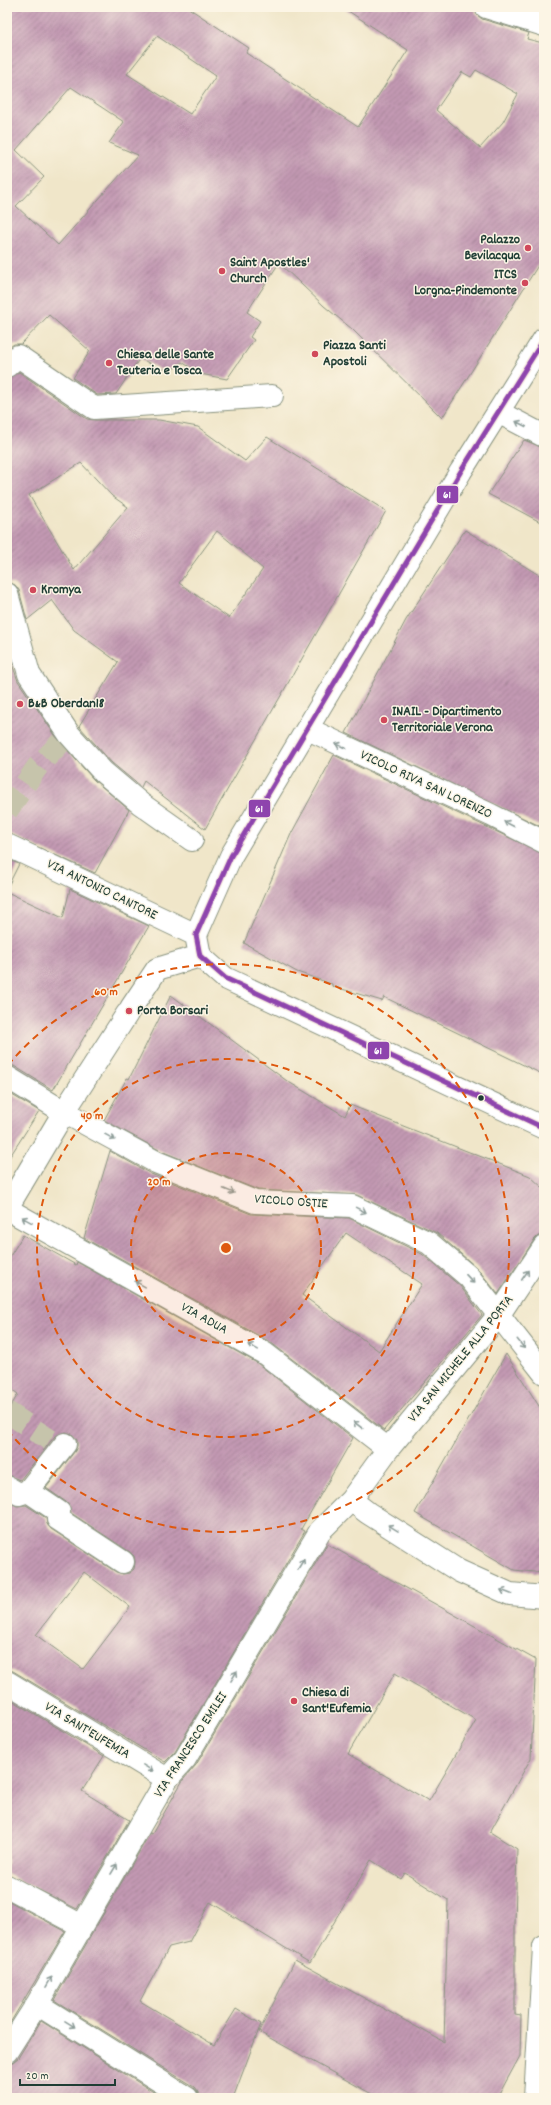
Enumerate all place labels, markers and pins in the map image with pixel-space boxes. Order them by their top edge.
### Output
place label: Palazzo Bevilacqua [464,230,521,266]
marker: Palazzo Bevilacqua [523,243,533,253]
place label: Saint Apostles' Church [230,253,310,289]
place label: ITCS Lorgna-Pindemonte [414,265,517,301]
marker: Saint Apostles' Church [217,266,227,276]
marker: ITCS Lorgna-Pindemonte [520,278,530,288]
place label: Piazza Santi Apostoli [323,336,386,372]
place label: Chiesa delle Sante Teuteria e Tosca [117,345,214,381]
marker: Piazza Santi Apostoli [310,349,320,359]
marker: Chiesa delle Sante Teuteria e Tosca [104,358,114,368]
place label: Kromya [41,580,82,600]
marker: Kromya [28,585,38,595]
place label: B&B Oberdan18 [28,694,105,714]
marker: B&B Oberdan18 [15,699,25,709]
place label: INAIL - Dipartimento Territoriale Verona [392,702,502,738]
marker: INAIL - Dipartimento Territoriale Verona [379,715,389,725]
place label: Porta Borsari [137,1001,208,1021]
marker: Porta Borsari [124,1006,134,1016]
unlabelled marker [476,1093,486,1103]
centre of rings [219,1241,233,1255]
place label: Chiesa di Sant'Eufemia [302,1683,373,1719]
marker: Chiesa di Sant'Eufemia [289,1696,299,1706]

